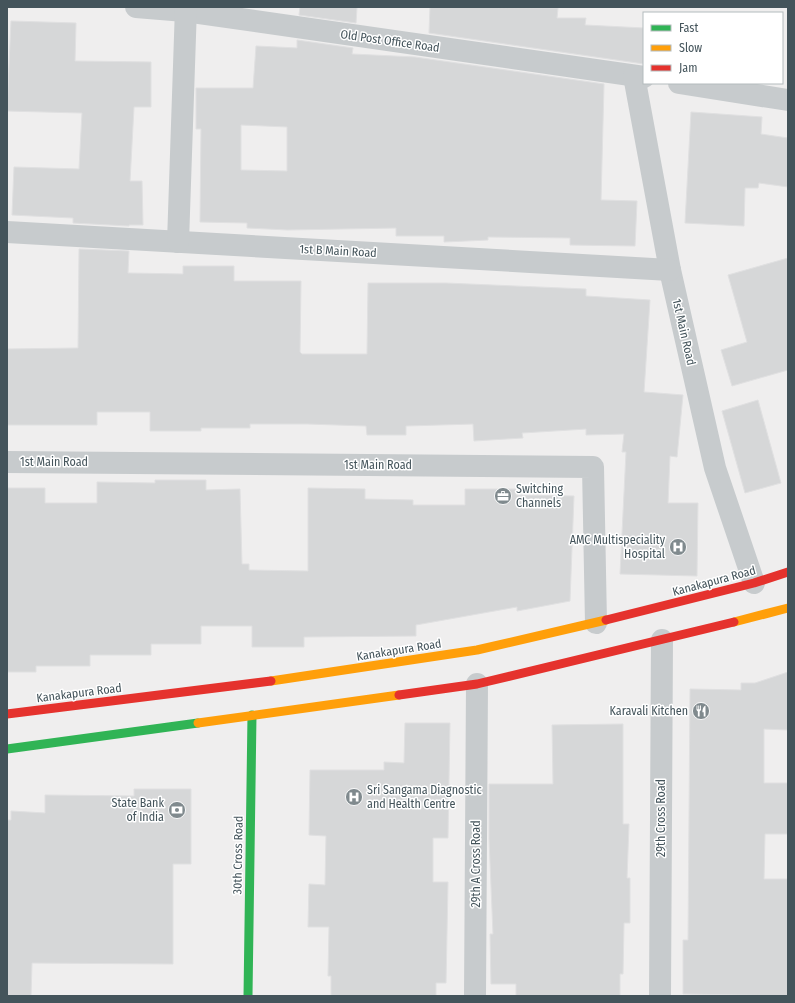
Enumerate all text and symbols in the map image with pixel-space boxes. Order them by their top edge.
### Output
legend [643,12,783,84]
text: Fast [679,21,698,35]
street label: Old Post Office Road [340,27,440,55]
text: Slow [679,41,702,55]
text: Jam [679,61,697,75]
street label: 1st B Main Road [299,242,377,260]
street label: 1st Main Road [670,297,698,367]
street label: 1st Main Road [20,455,88,469]
street label: 1st Main Road [344,458,412,472]
place label: Switching Channels [516,482,563,510]
office icon: Switching Channels [493,486,513,506]
place label: AMC Multispeciality Hospital [570,533,666,561]
hospital icon: AMC Multispeciality Hospital [668,537,688,557]
street label: Kanakapura Road [671,563,757,599]
street label: Kanakapura Road [356,636,442,664]
street label: Kanakapura Road [36,681,122,705]
restaurant icon: Karavali Kitchen [691,701,711,721]
place label: Karavali Kitchen [610,704,688,718]
street label: 29th Cross Road [654,779,668,857]
place label: Sri Sangama Diagnostic and Health Centre [367,783,482,811]
hospital icon: Sri Sangama Diagnostic and Health Centre [344,787,364,807]
place label: State Bank of India [111,796,164,824]
bank icon: State Bank of India [167,800,187,820]
street label: 30th Cross Road [230,816,246,894]
street label: 29th A Cross Road [469,820,483,908]

